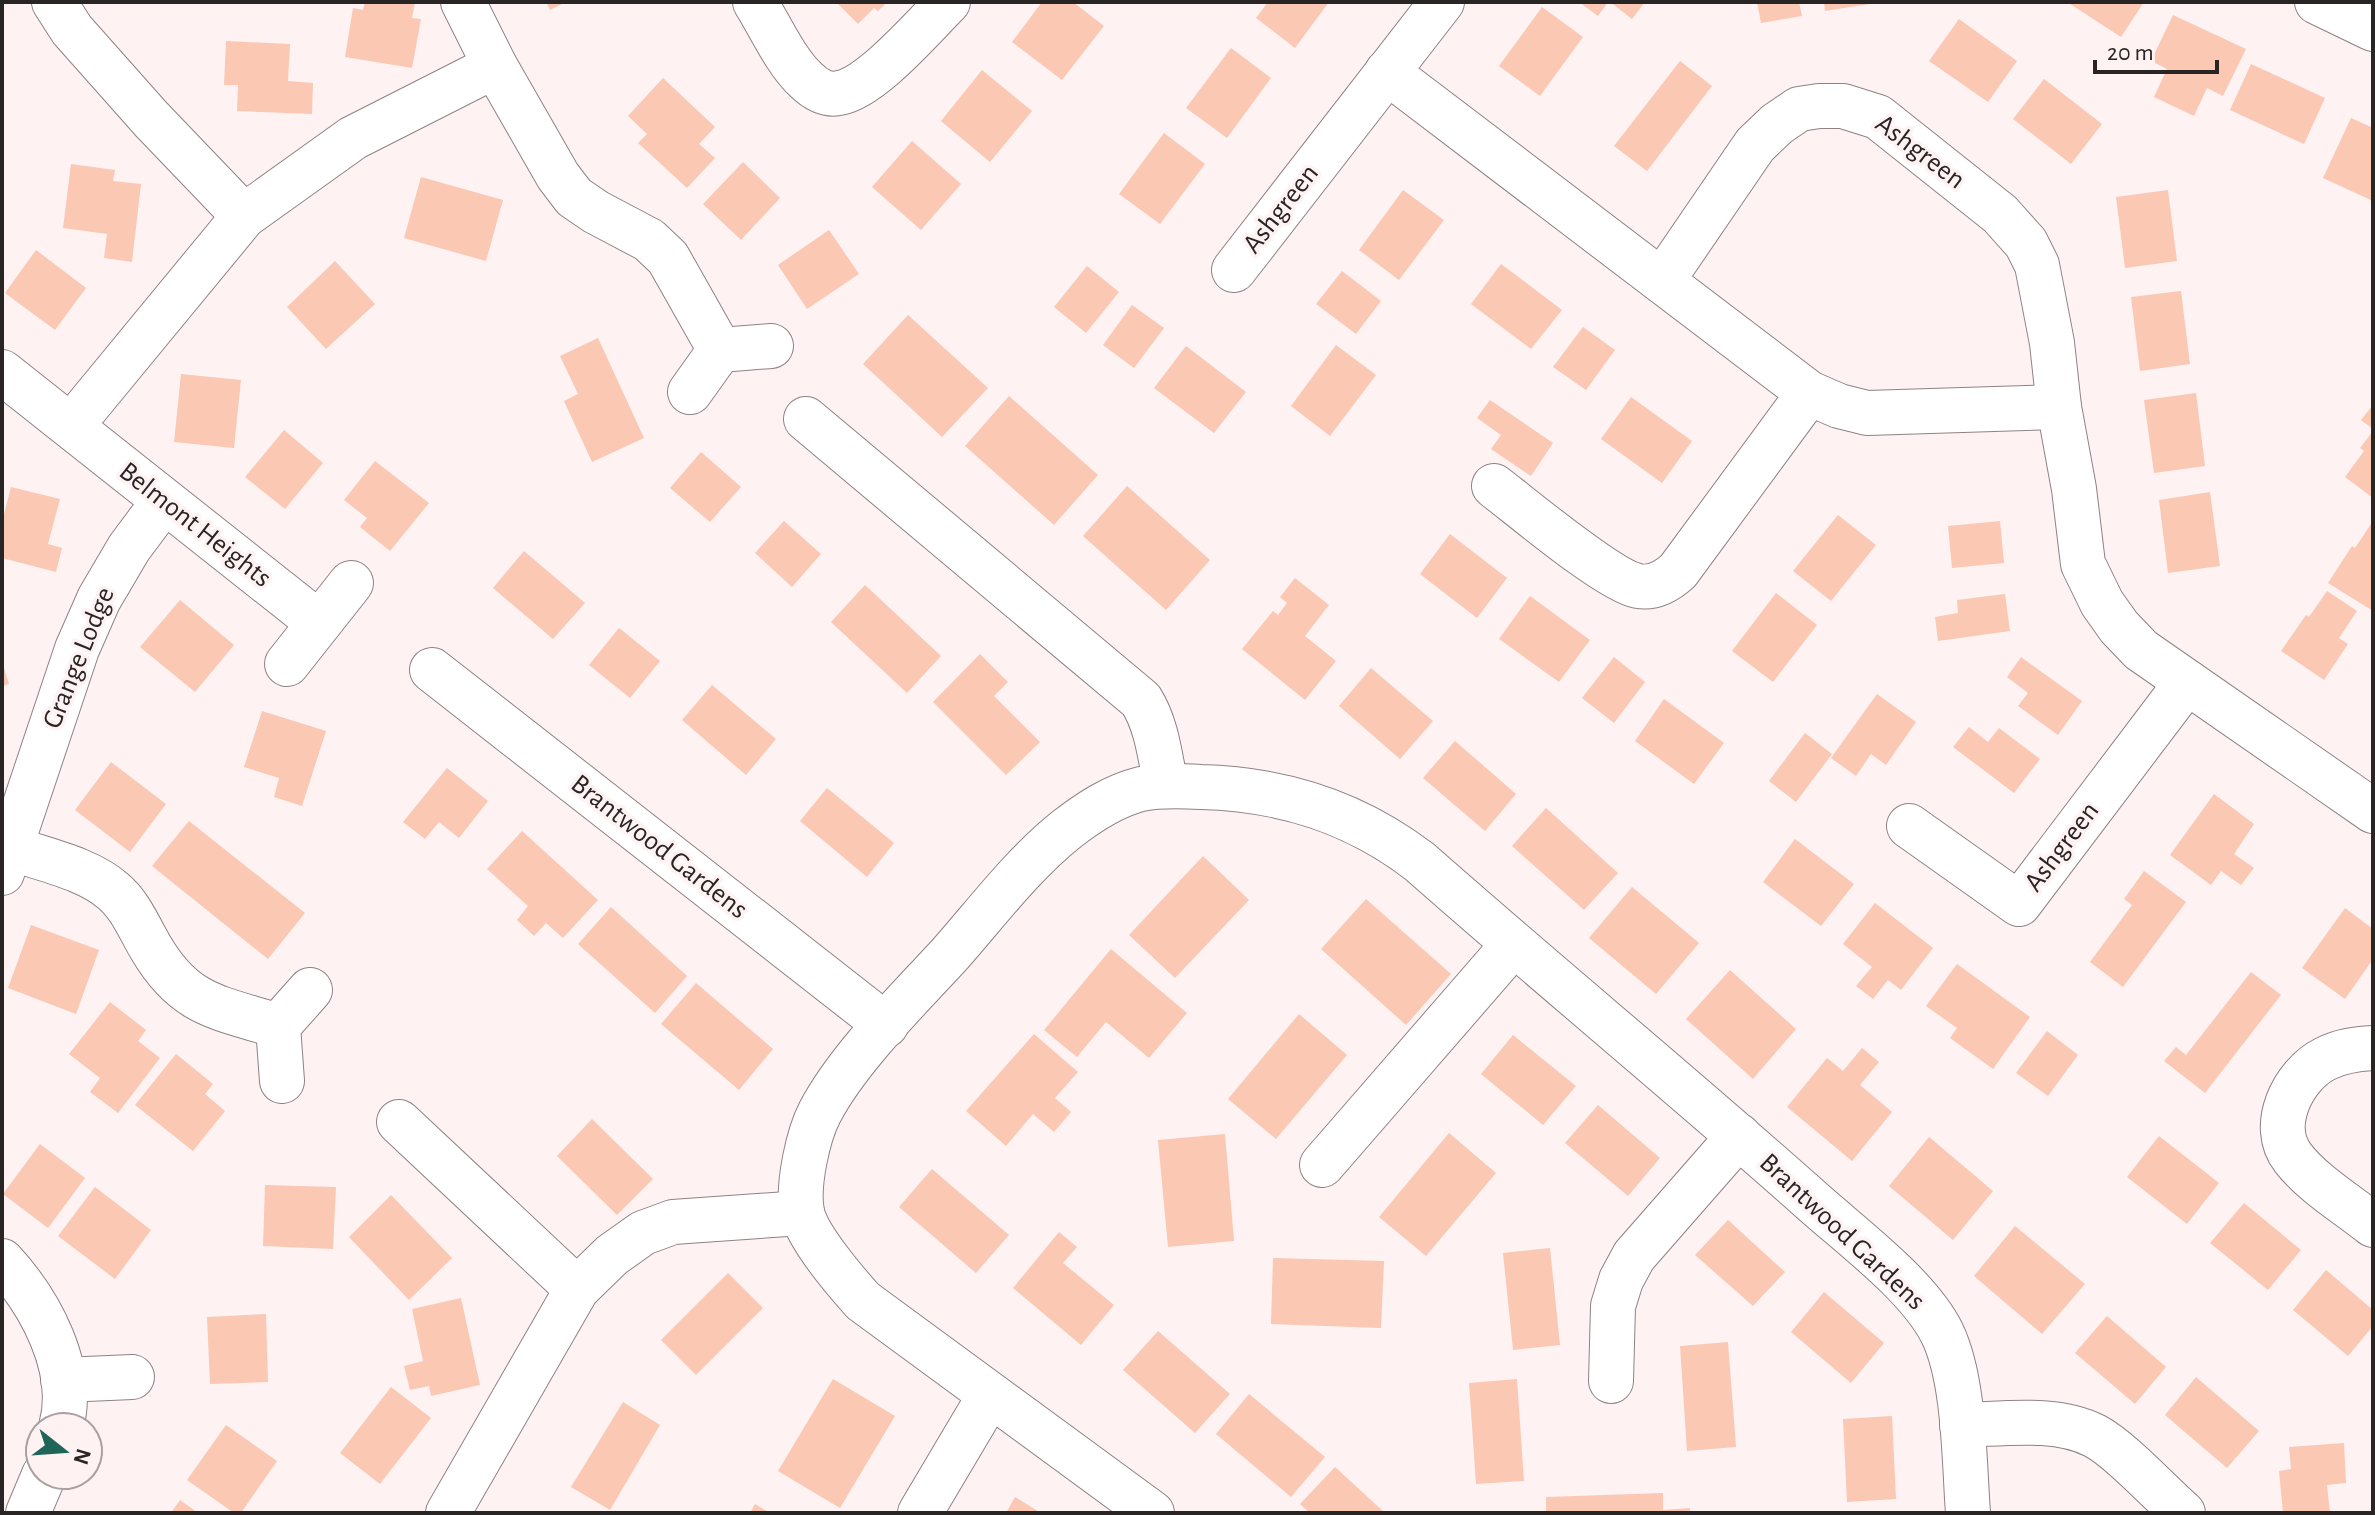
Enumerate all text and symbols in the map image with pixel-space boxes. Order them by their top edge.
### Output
scale bar [2095,24,2217,74]
text: 20 m [2107,41,2154,65]
street label: Ashgreen [1870,110,1970,194]
street label: Ashgreen [1238,159,1324,259]
street label: Belmont Heights [114,457,276,593]
street label: Grange Lodge [38,584,120,732]
street label: Brantwood Gardens [566,770,752,924]
street label: Ashgreen [2020,797,2104,897]
street label: Brantwood Gardens [1754,1148,1930,1316]
north arrow [24,1411,104,1491]
text: N [69,1446,95,1467]

